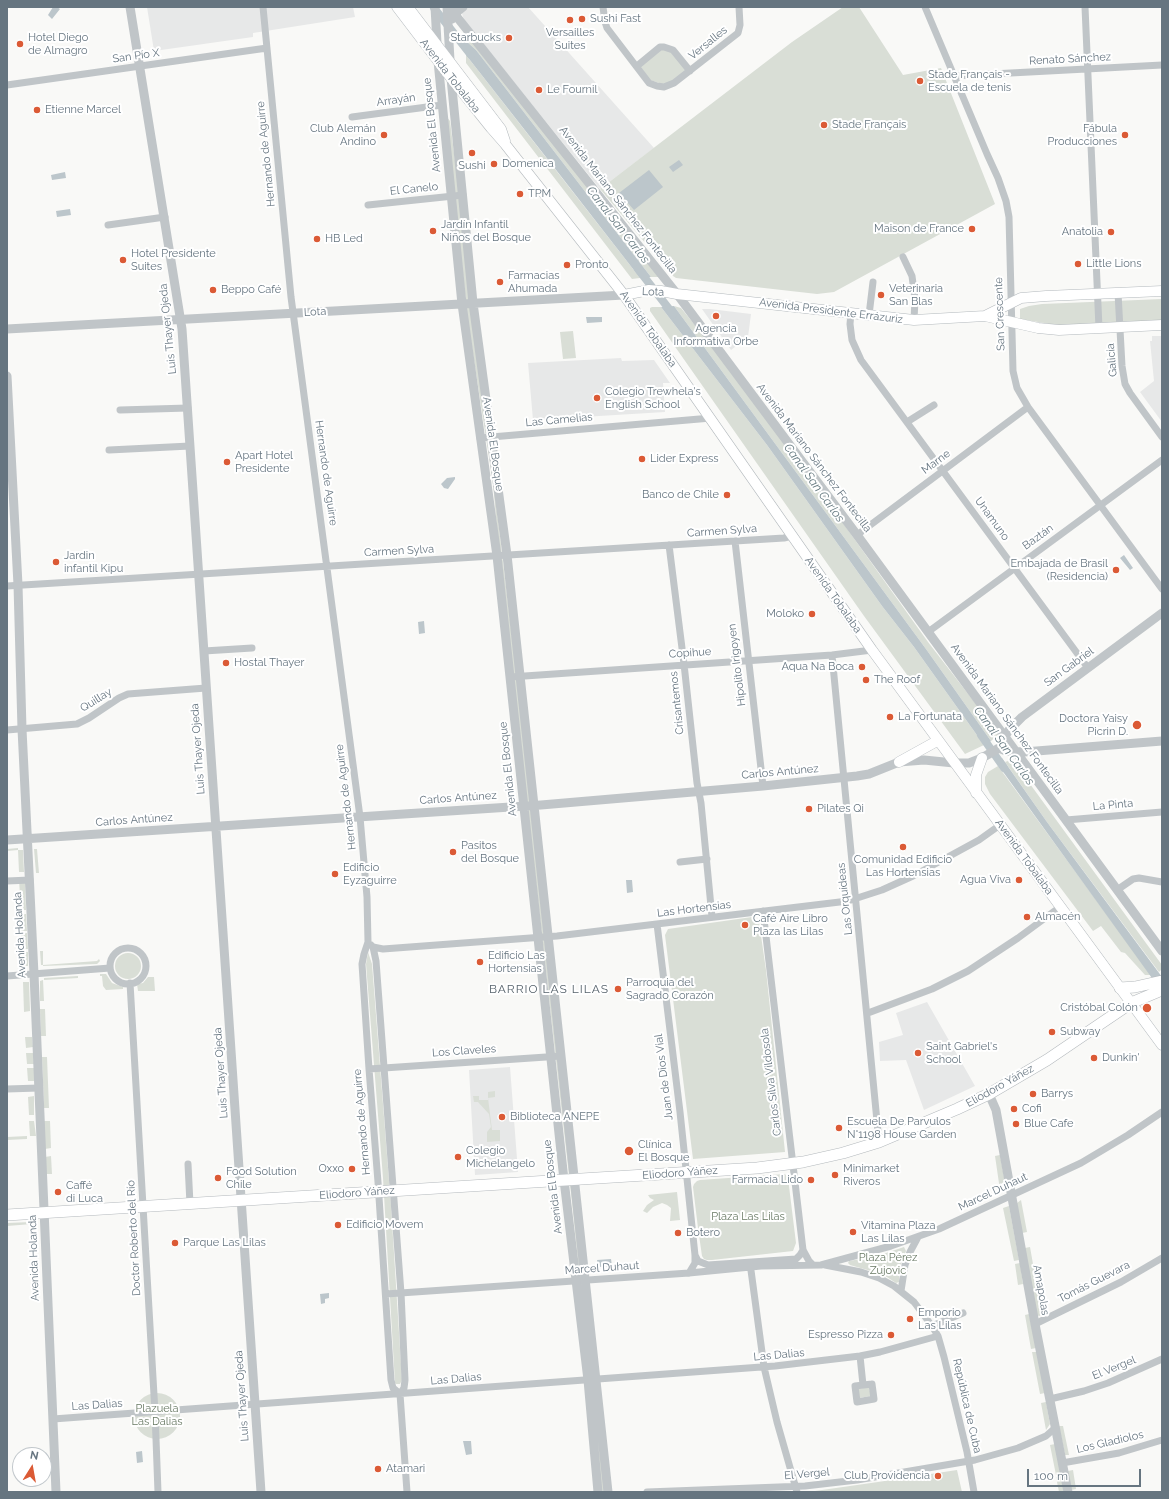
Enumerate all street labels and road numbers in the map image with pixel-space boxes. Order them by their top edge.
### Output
street label: Versalles [686,23,730,63]
street label: Avenida Tobalaba [417,36,483,116]
street label: San Pío X [112,46,160,66]
street label: Renato Sánchez [1029,50,1111,68]
street label: Avenida El Bosque [420,77,444,173]
street label: Arrayán [376,91,416,109]
street label: Hernando de Aguirre [254,100,278,208]
street label: Avenida Mariano Sánchez Fontecilla [557,124,679,276]
street label: El Canelo [389,180,439,198]
street label: San Crescente [992,277,1008,351]
street label: Luis Thayer Ojeda [157,283,179,375]
street label: Lota [642,285,664,299]
street label: Avenida Tobalaba [617,288,679,370]
street label: Avenida Presidente Errázuriz [758,296,904,326]
street label: Lota [303,305,327,319]
street label: Galicia [1104,343,1120,377]
street label: Avenida Mariano Sánchez Fontecilla [754,381,874,535]
street label: Avenida El Bosque [480,396,506,492]
street label: Las Camelias [525,410,593,430]
street label: Hernando de Aguirre [312,419,340,527]
street label: Marne [919,447,953,477]
street label: Unamuno [972,495,1012,543]
street label: Baztán [1020,521,1056,553]
street label: Carmen Sylva [687,522,757,540]
street label: Carmen Sylva [364,543,434,559]
street label: Avenida Tobalaba [802,554,864,636]
street label: Hipolito Irigoyen [725,623,749,707]
street label: Avenida Mariano Sánchez Fontecilla [948,641,1066,797]
street label: Copihue [668,645,712,661]
street label: San Gabriel [1042,645,1096,689]
street label: Crisantemos [667,671,687,735]
street label: Quillay [78,685,114,715]
street label: Luis Thayer Ojeda [188,703,208,795]
street label: Avenida El Bosque [496,721,520,817]
street label: Hernando de Aguirre [333,743,359,851]
street label: Carlos Antúnez [741,762,819,782]
street label: Carlos Antúnez [419,789,497,807]
street label: La Pinta [1092,797,1134,813]
street label: Carlos Antúnez [95,811,173,829]
street label: Avenida Tobalaba [992,817,1056,897]
street label: Las Orquídeas [835,862,855,936]
street label: Avenida Holanda [11,891,29,979]
street label: Las Hortensias [656,898,732,920]
street label: Luis Thayer Ojeda [211,1027,231,1119]
street label: Carlos Silva Vildosola [758,1027,784,1137]
street label: Juan de Dios Vial [652,1033,676,1121]
street label: Los Claveles [432,1042,496,1060]
street label: Eliodoro Yáñez [964,1062,1036,1110]
street label: Hernando de Aguirre [351,1068,373,1176]
street label: Avenida El Bosque [541,1139,565,1235]
street label: Eliodoro Yáñez [642,1164,718,1182]
street label: Marcel Duhaut [956,1170,1030,1214]
street label: Doctor Roberto del Río [124,1180,144,1296]
street label: Eliodoro Yáñez [319,1184,395,1202]
street label: Avenida Holanda [26,1215,42,1301]
street label: Tomás Guevara [1056,1258,1132,1306]
street label: Marcel Duhaut [564,1259,640,1277]
street label: Amapolas [1030,1264,1052,1316]
street label: Las Dalias [753,1346,805,1364]
street label: Luis Thayer Ojeda [232,1350,252,1442]
street label: El Vergel [1090,1353,1138,1383]
street label: República de Cuba [950,1357,984,1455]
street label: Las Dalias [430,1370,482,1388]
street label: Las Dalias [71,1397,123,1413]
street label: Los Gladiolos [1075,1428,1145,1456]
street label: El Vergel [784,1465,830,1483]

